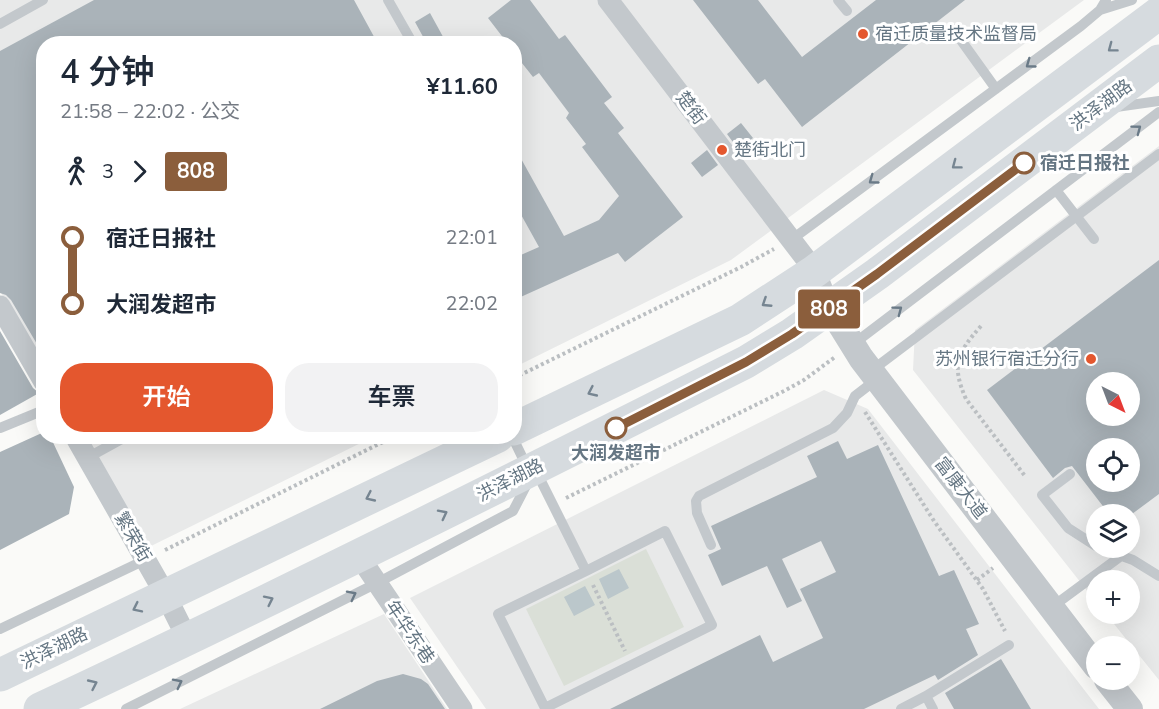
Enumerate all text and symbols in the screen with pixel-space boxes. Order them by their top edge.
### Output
place label: 宿迁质量技术监督局 [875,22,1037,46]
marker: 宿迁质量技术监督局 [856,27,870,41]
one-way arrow [1108,41,1119,52]
text: 4 分钟 [60,50,154,95]
one-way arrow [1025,57,1036,68]
text: ¥11.60 [427,72,498,102]
street label: 洪泽湖路 [1065,74,1137,136]
street label: 楚街 [671,86,711,130]
text: 21:58 – 22:02 · 公交 [60,98,240,125]
one-way arrow [1130,125,1141,136]
place label: 楚街北门 [734,138,806,162]
marker: 楚街北门 [715,143,729,157]
place label: 宿迁日报社 [1040,151,1130,175]
marker: 宿迁日报社 [1013,152,1035,174]
icon: walk [60,155,93,188]
icon: forward [123,155,156,188]
text: 808 [177,157,215,185]
text: 3 [102,158,114,185]
one-way arrow [952,158,963,169]
one-way arrow [868,173,879,184]
text: 宿迁日报社 [106,224,216,254]
text: 22:01 [445,224,498,251]
text: 大润发超市 [106,290,216,320]
text: 22:02 [445,290,498,317]
line badge: 808 [794,290,864,328]
text: 808 [810,295,848,323]
one-way arrow [762,296,773,307]
one-way arrow [891,306,902,317]
place label: 苏州银行宿迁分行 [935,347,1079,371]
marker: 苏州银行宿迁分行 [1084,352,1098,366]
button: 开始 [60,363,273,432]
button: 车票 [285,363,498,432]
north arrow [1086,372,1140,426]
map controls [1086,372,1140,690]
one-way arrow [588,384,599,396]
marker: 大润发超市 [605,417,627,439]
button: locate [1086,438,1140,492]
place label: 大润发超市 [571,441,661,465]
street label: 富康大道 [929,452,993,524]
street label: 洪泽湖路 [472,453,548,507]
one-way arrow [365,490,376,502]
button: layers [1086,504,1140,558]
street label: 繁荣街 [109,508,157,566]
one-way arrow [437,509,448,521]
button: + [1086,570,1140,624]
one-way arrow [346,591,357,603]
street label: 年华东巷 [380,595,440,669]
one-way arrow [262,596,273,608]
one-way arrow [132,601,143,613]
street label: 洪泽湖路 [16,621,92,675]
button: − [1086,636,1140,690]
one-way arrow [172,678,183,690]
one-way arrow [86,680,97,692]

